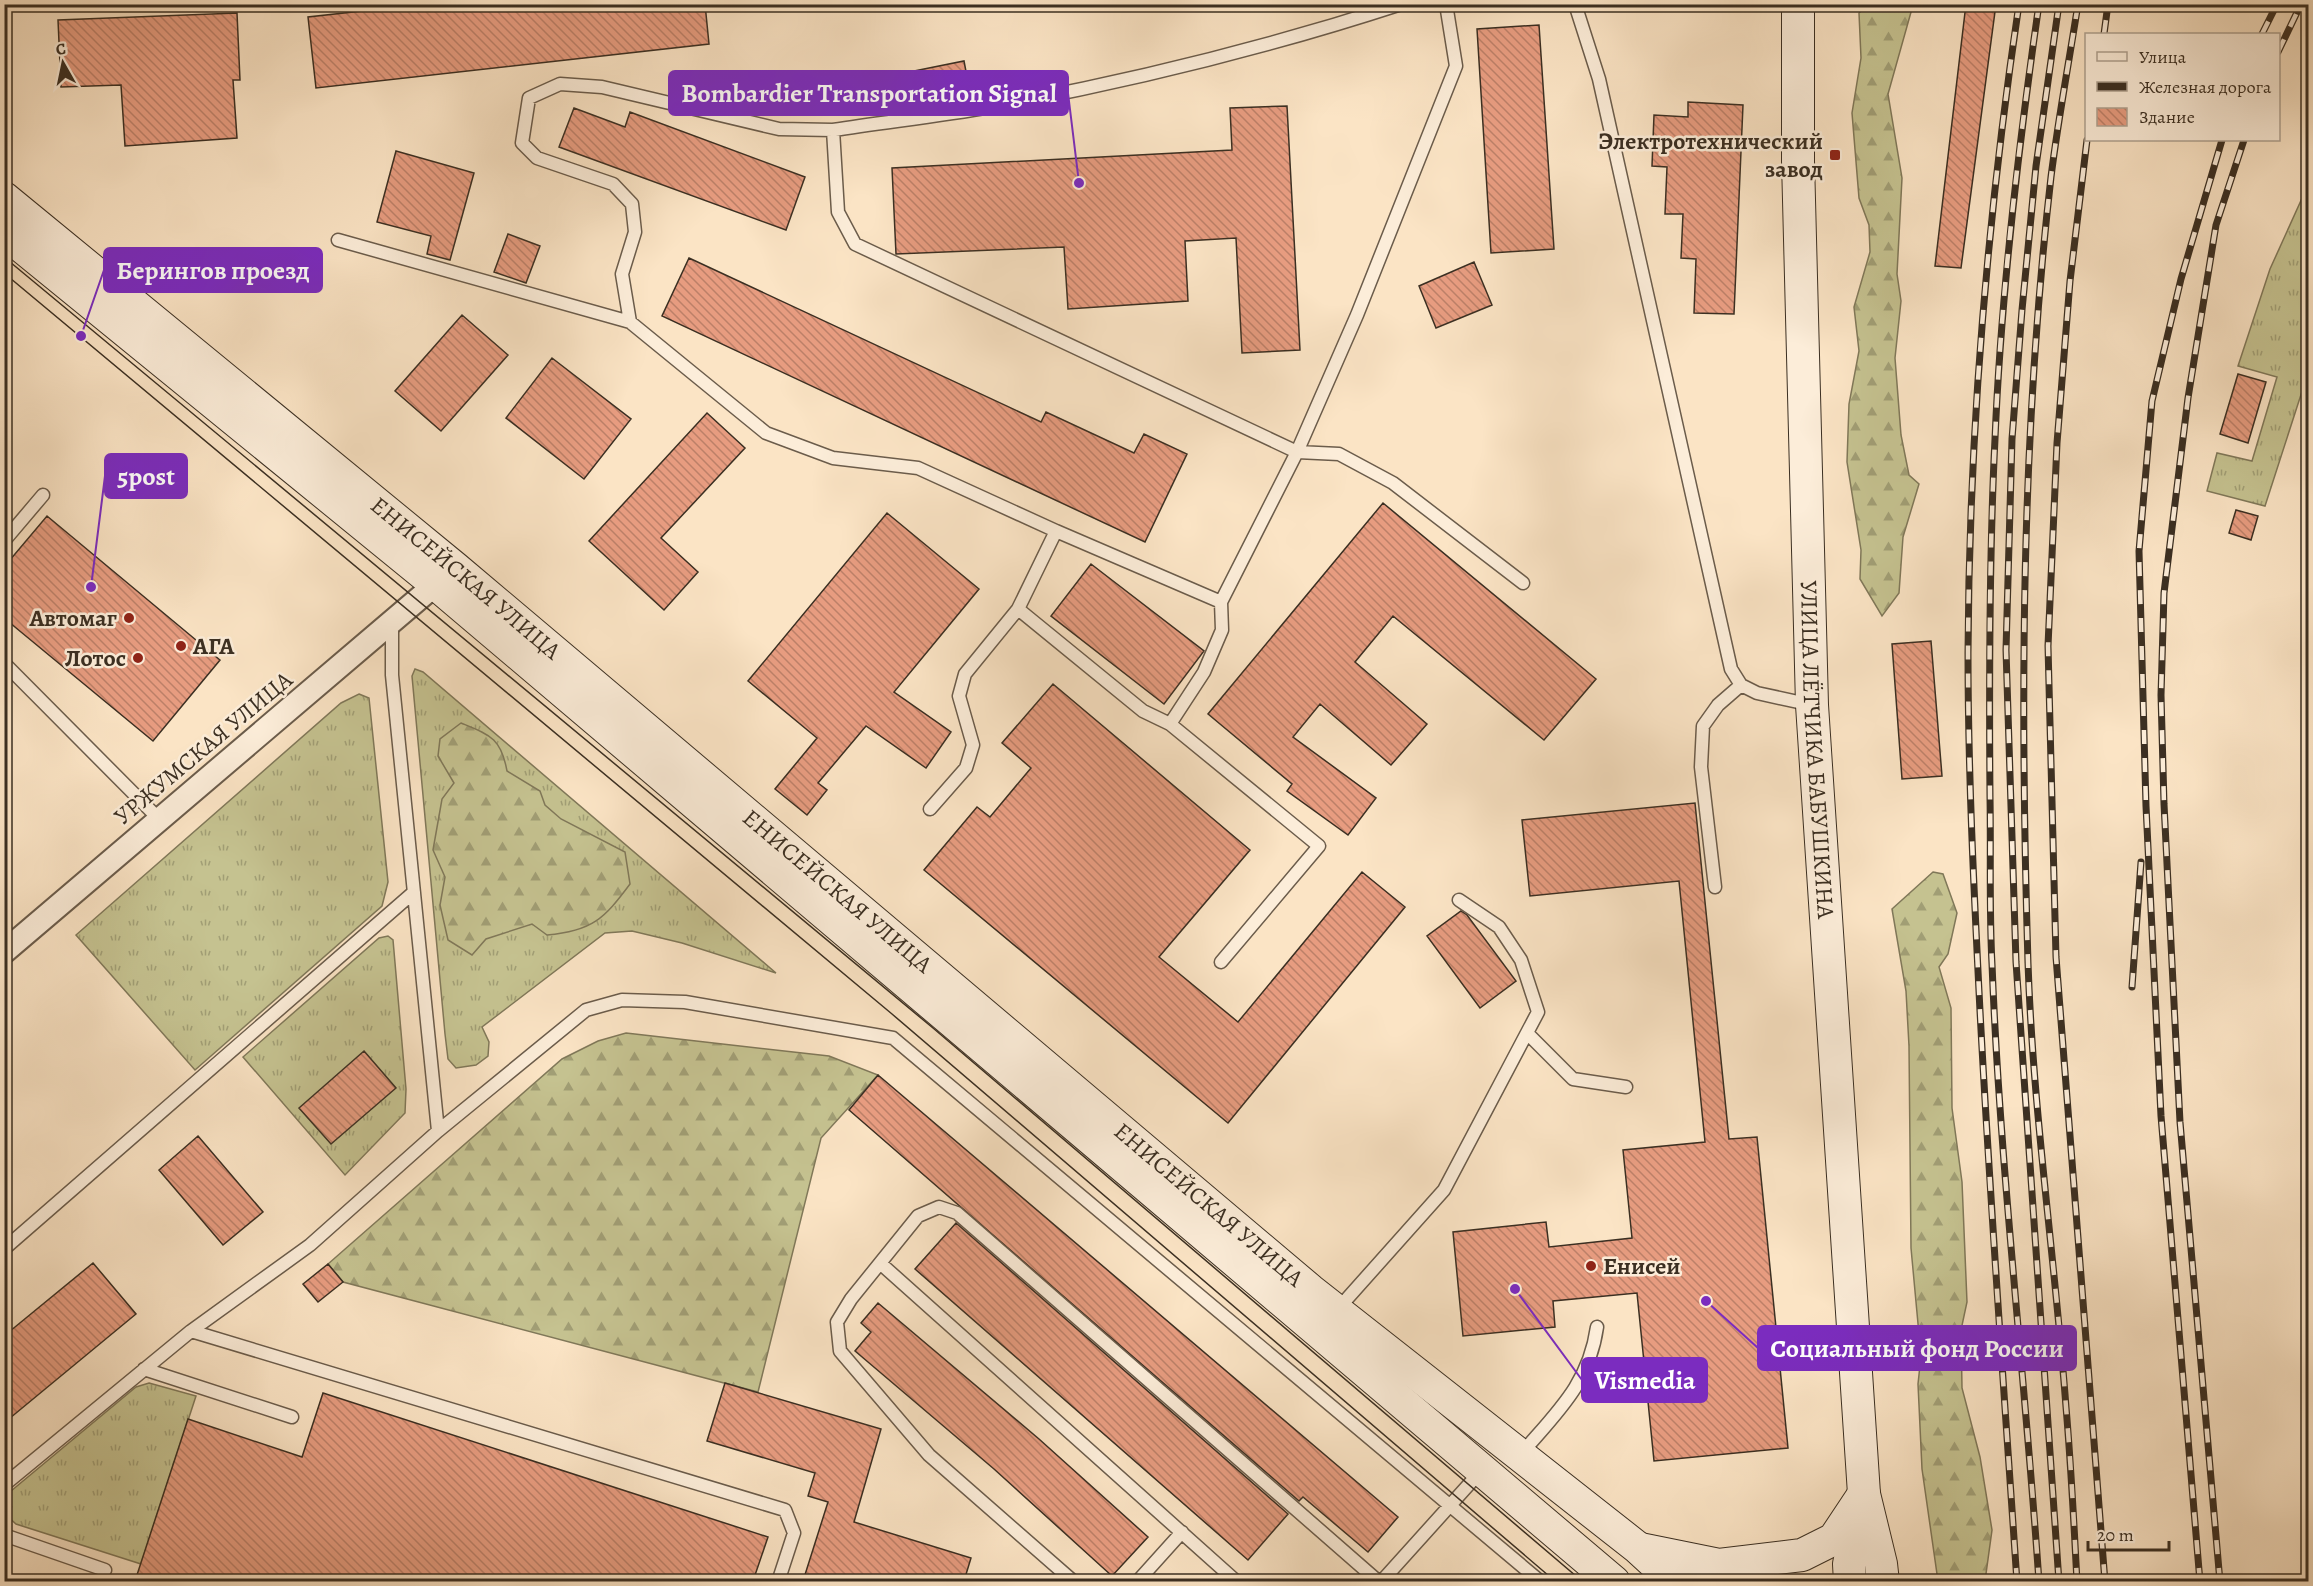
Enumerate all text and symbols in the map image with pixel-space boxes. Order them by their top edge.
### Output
north arrow [33,33,93,93]
legend [2085,33,2280,141]
text: С [54,38,68,61]
text: Улица [2139,45,2187,69]
callout: Bombardier Transportation Signal [669,71,1068,115]
text: Железная дорога [2139,75,2272,99]
text: Bombardier Transportation Signal [681,76,1057,111]
text: Здание [2139,105,2195,129]
place label: Электротехнический завод [1598,125,1823,185]
marker: Электротехнический завод [1828,148,1842,162]
callout: Берингов проезд [104,248,322,292]
text: Берингов проезд [116,253,310,288]
callout: 5post [105,454,187,498]
text: 5post [117,459,175,494]
street label: ЕНИСЕЙСКАЯ УЛИЦА [364,489,569,667]
street label: УЛИЦА ЛЁТЧИКА БАБУШКИНА [1793,580,1842,921]
place label: Автомаг [29,602,118,634]
marker: Автомаг [122,611,136,625]
place label: АГА [192,630,235,662]
marker: АГА [174,639,188,653]
place label: Лотос [65,642,126,674]
marker: Лотос [131,651,145,665]
street label: УРЖУМСКАЯ УЛИЦА [107,663,300,832]
street label: ЕНИСЕЙСКАЯ УЛИЦА [736,802,940,981]
street label: ЕНИСЕЙСКАЯ УЛИЦА [1107,1115,1311,1294]
place label: Енисей [1603,1250,1681,1282]
marker: Енисей [1584,1259,1598,1273]
callout: Социальный фонд России [1758,1326,2076,1370]
text: Социальный фонд России [1770,1331,2064,1366]
callout: Vismedia [1582,1358,1707,1402]
text: Vismedia [1593,1363,1696,1398]
scale bar [2088,1514,2169,1552]
text: 20 m [2097,1523,2134,1547]

